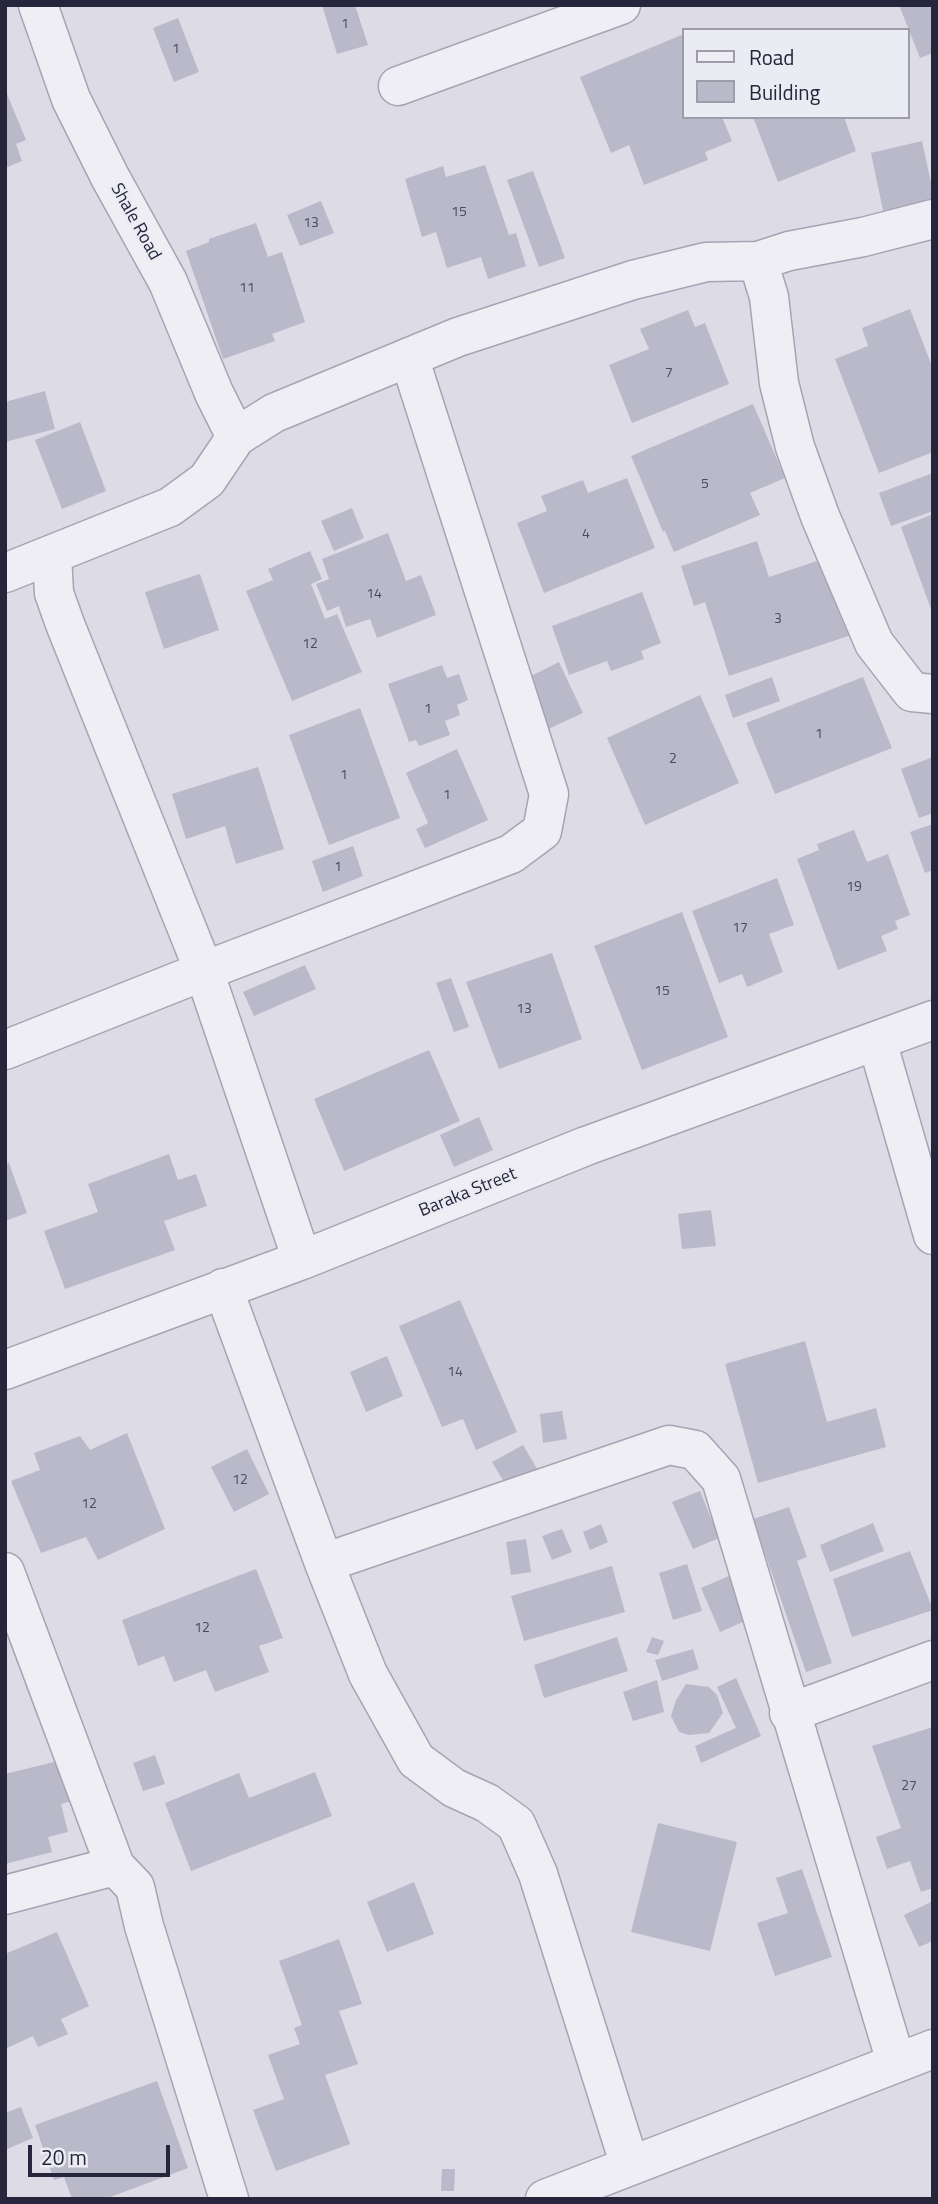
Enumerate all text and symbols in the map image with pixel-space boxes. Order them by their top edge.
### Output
house number: 1 [341,17,349,33]
legend [682,28,910,119]
text: Road [749,41,794,73]
house number: 1 [172,42,180,58]
text: Building [749,76,820,108]
street label: Shale Road [105,180,165,264]
house number: 15 [451,205,467,221]
house number: 13 [303,216,319,232]
house number: 11 [239,281,255,297]
house number: 7 [665,366,673,382]
house number: 5 [701,477,709,493]
house number: 4 [582,527,590,543]
house number: 14 [366,587,382,603]
house number: 3 [774,612,782,628]
house number: 12 [302,637,318,653]
house number: 1 [424,702,432,718]
house number: 1 [815,727,823,743]
house number: 2 [669,752,677,768]
house number: 1 [340,768,348,784]
house number: 1 [443,788,451,804]
house number: 1 [334,860,342,876]
house number: 19 [846,880,862,896]
house number: 17 [732,921,748,937]
house number: 15 [654,984,670,1000]
house number: 13 [516,1002,532,1018]
street label: Baraka Street [416,1164,520,1222]
house number: 14 [447,1365,463,1381]
house number: 12 [232,1473,248,1489]
house number: 12 [81,1497,97,1513]
house number: 12 [194,1621,210,1637]
house number: 27 [901,1779,917,1795]
scale bar [32,2130,173,2174]
text: 20 m [41,2141,87,2173]

